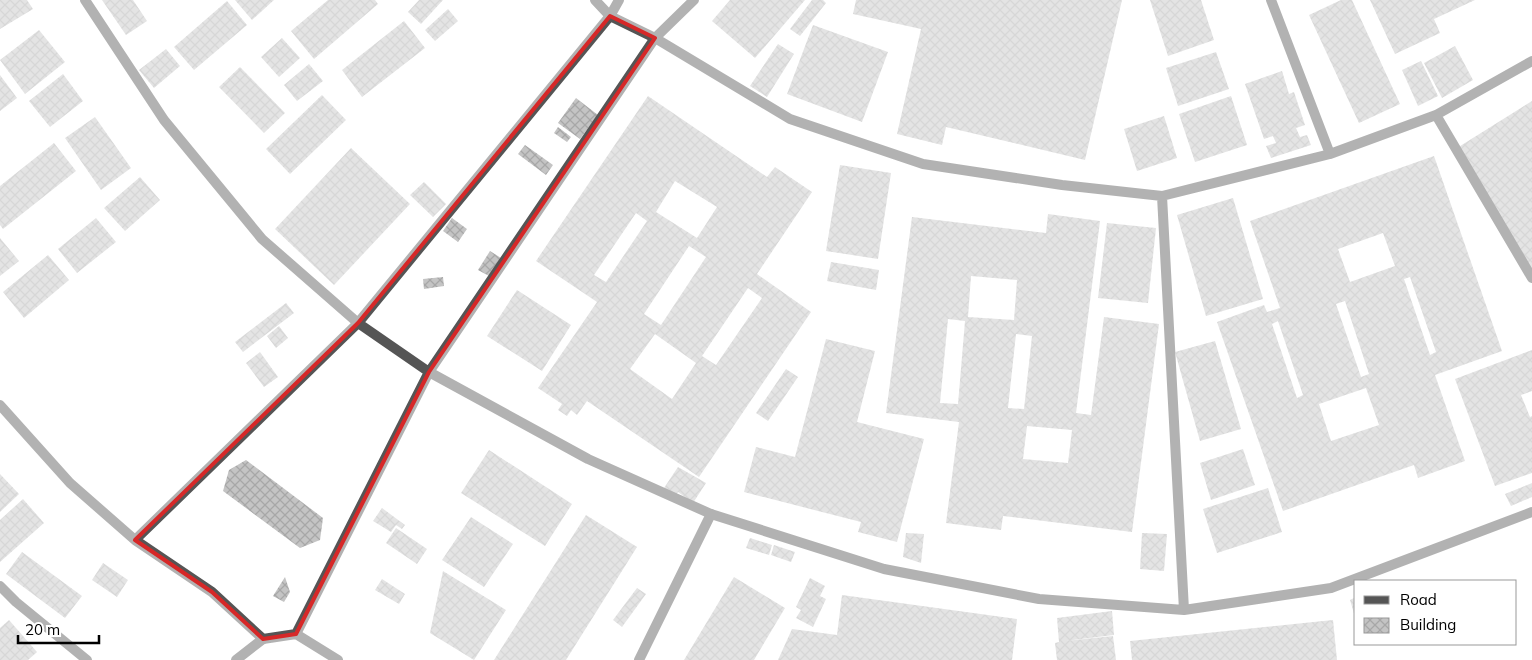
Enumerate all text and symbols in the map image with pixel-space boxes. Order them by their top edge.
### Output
legend [1354,580,1517,645]
text: Road [1400,590,1437,609]
scale bar [18,612,99,644]
text: Building [1400,615,1456,634]
text: 20 m [25,620,60,639]

